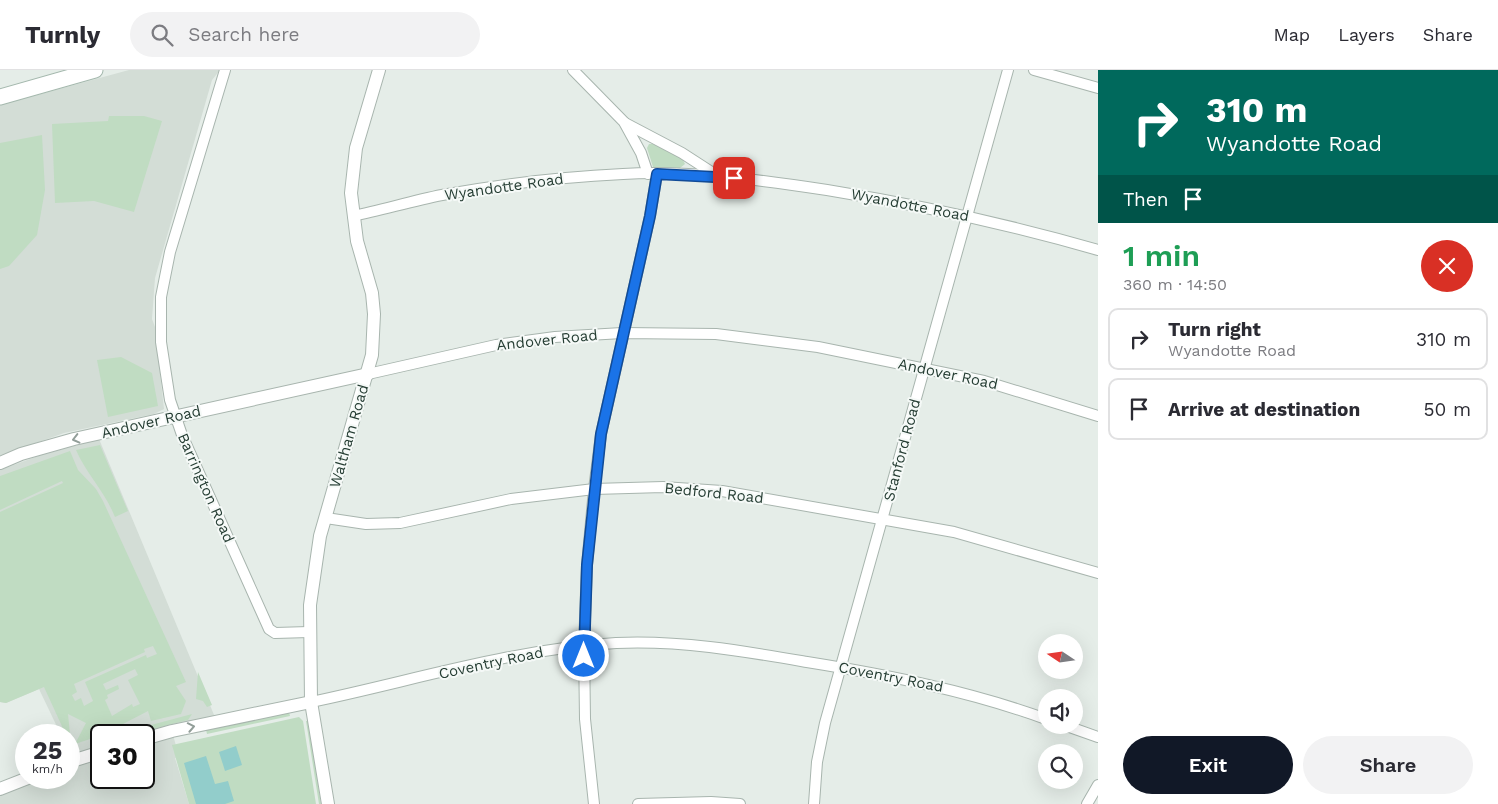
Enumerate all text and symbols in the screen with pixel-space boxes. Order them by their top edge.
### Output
search box [130,12,480,57]
text: Turnly [25,21,100,49]
icon: search [148,21,176,49]
text: Search here [188,23,300,46]
text: Map [1273,24,1310,45]
text: Layers [1338,24,1395,45]
text: Share [1423,24,1473,45]
text: 310 m [1206,89,1307,131]
icon: right [1123,90,1188,155]
text: Wyandotte Road [1206,131,1382,156]
pin [713,157,755,199]
icon: arrive [720,164,748,192]
street label: Wyandotte Road [443,170,565,204]
street label: Wyandotte Road [849,185,971,225]
icon: arrive [1179,185,1207,213]
text: Then [1123,188,1169,211]
text: 1 min [1123,238,1200,273]
button: close [1421,240,1473,292]
text: 360 m · 14:50 [1123,275,1227,294]
text: Turn right [1168,318,1261,341]
icon: right [1125,325,1153,353]
street label: Andover Road [496,326,598,354]
text: 310 m [1416,328,1471,351]
text: Wyandotte Road [1168,341,1296,360]
street label: Andover Road [896,355,1000,393]
street label: Waltham Road [326,382,372,490]
icon: arrive [1125,395,1153,423]
street label: Stanford Road [880,397,924,503]
text: Arrive at destination [1168,398,1360,421]
text: 50 m [1424,398,1471,421]
street label: Andover Road [99,402,203,442]
street label: Barrington Road [174,430,238,546]
one-way arrow [72,433,81,444]
street label: Bedford Road [664,479,764,507]
position arrow [557,629,609,681]
north arrow [1038,634,1082,679]
map controls [1038,634,1083,789]
street label: Coventry Road [437,643,545,683]
street label: Coventry Road [837,658,945,696]
button: sound [1038,689,1083,734]
one-way arrow [187,723,195,733]
speed limit sign: 30 [90,724,155,789]
text: 25 [33,736,62,765]
button: Exit [1123,736,1293,794]
button: Share [1303,736,1473,794]
button: search [1038,744,1083,789]
text: km/h [32,762,63,776]

